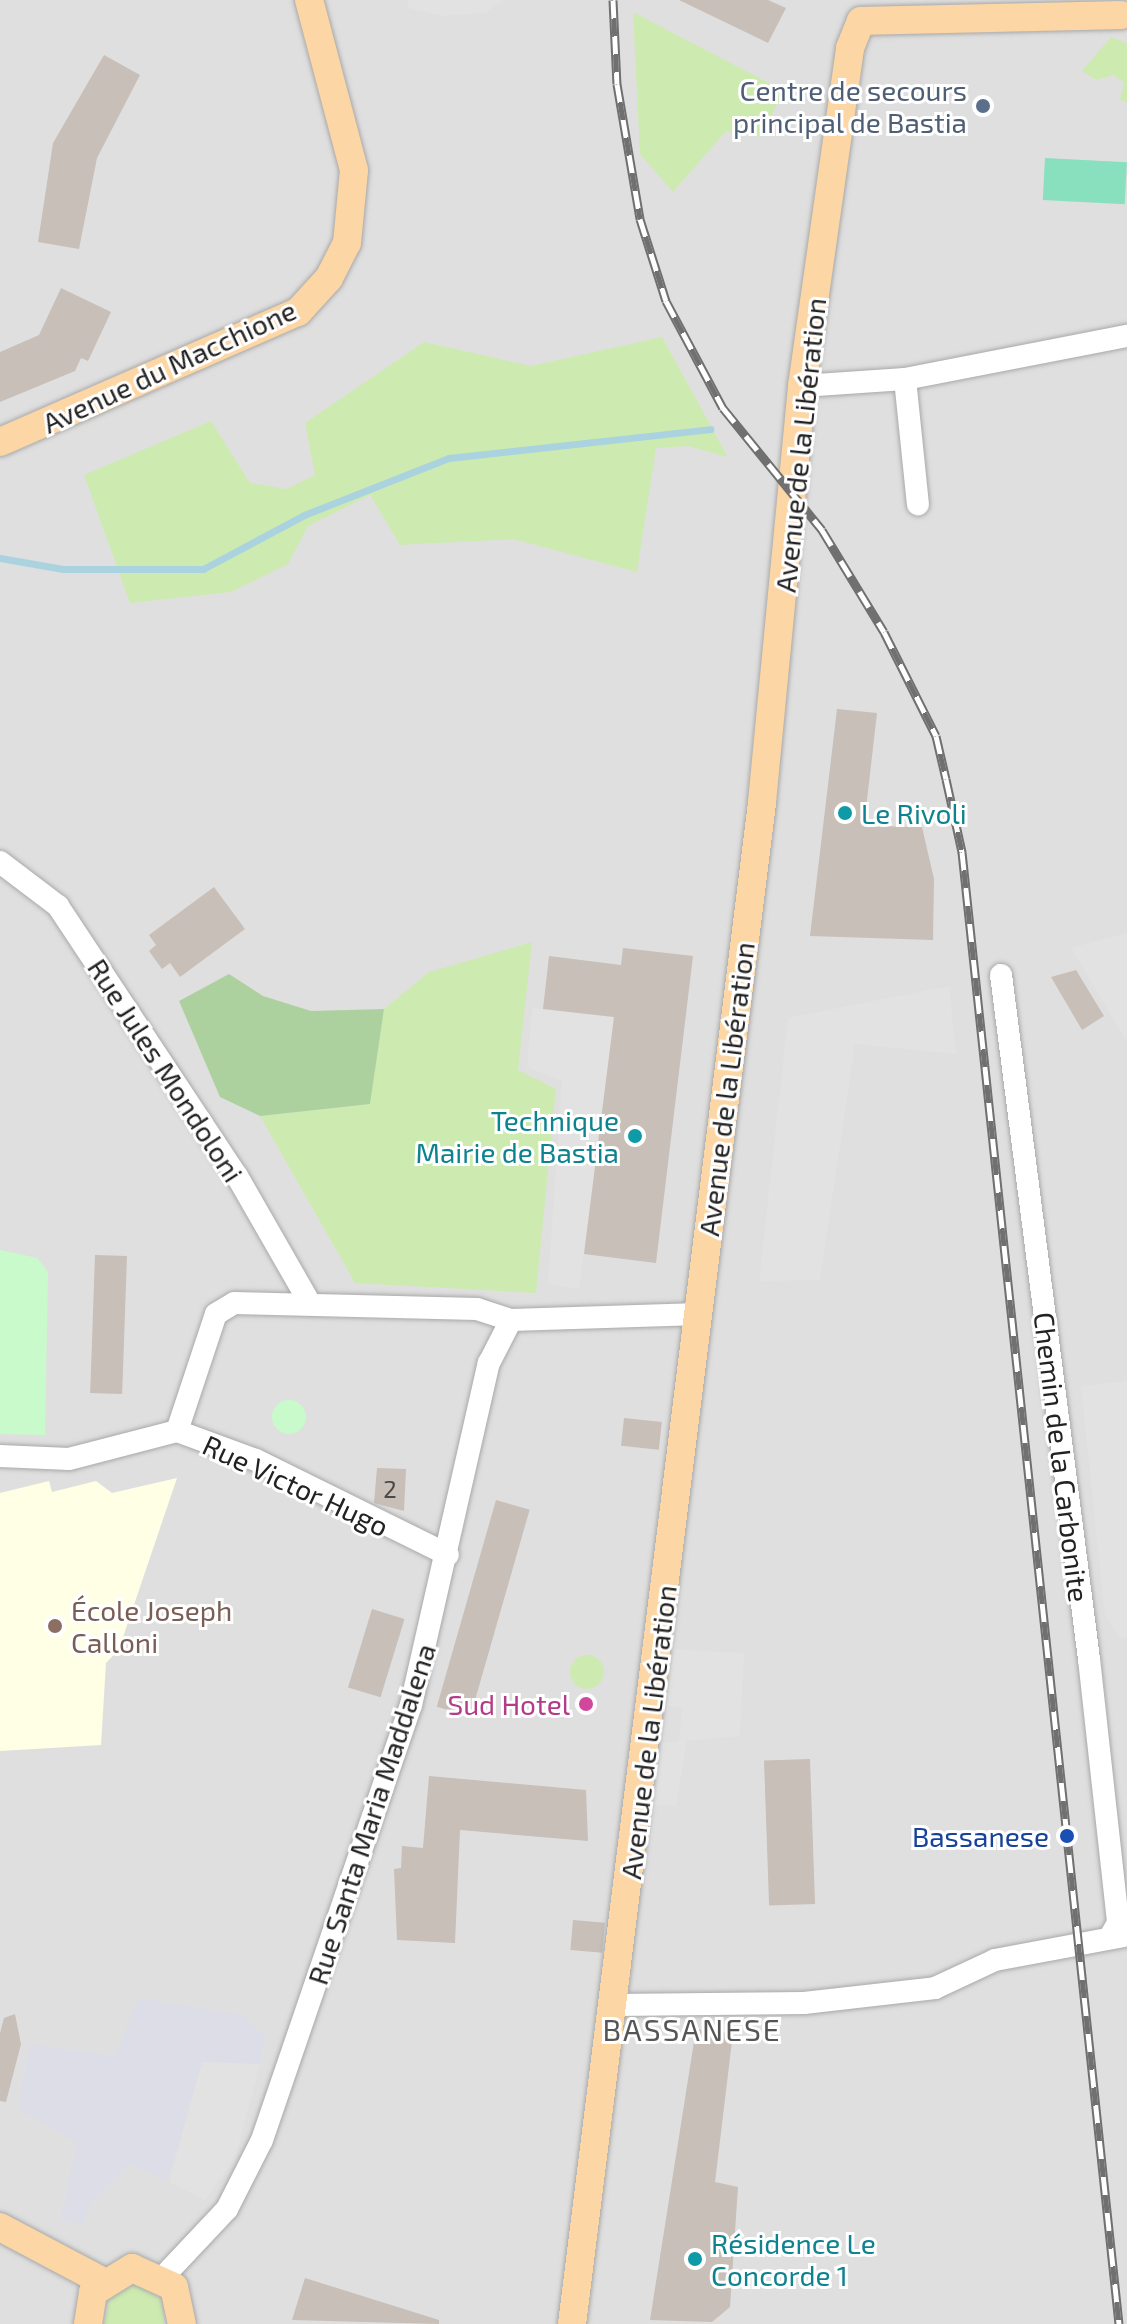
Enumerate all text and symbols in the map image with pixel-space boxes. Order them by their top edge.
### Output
place label: Centre de secours principal de Bastia [732,73,967,139]
marker: Centre de secours principal de Bastia [974,97,992,115]
street label: Avenue du Macchione [37,292,301,440]
street label: Avenue de la Libération [768,296,832,594]
place label: Le Rivoli [861,796,967,830]
marker: Le Rivoli [836,804,854,822]
street label: Avenue de la Libération [691,940,761,1238]
street label: Rue Jules Mondoloni [81,952,251,1188]
place label: Technique Mairie de Bastia [415,1103,619,1169]
marker: Technique Mairie de Bastia [626,1127,644,1145]
street label: Chemin de la Carbonite [1028,1310,1096,1604]
street label: Rue Victor Hugo [197,1427,395,1543]
house number: 2 [383,1475,397,1503]
street label: Avenue de la Libération [613,1583,683,1881]
place label: École Joseph Calloni [71,1593,233,1659]
marker: École Joseph Calloni [46,1617,64,1635]
street label: Rue Santa Maria Maddalena [300,1639,442,1989]
place label: Sud Hotel [447,1687,570,1721]
marker: Sud Hotel [577,1695,595,1713]
place label: Bassanese [912,1819,1049,1853]
marker: Bassanese [1056,1825,1078,1847]
district label: BASSANESE [602,2011,782,2047]
place label: Résidence Le Concorde 1 [711,2226,876,2292]
marker: Résidence Le Concorde 1 [686,2250,704,2268]

